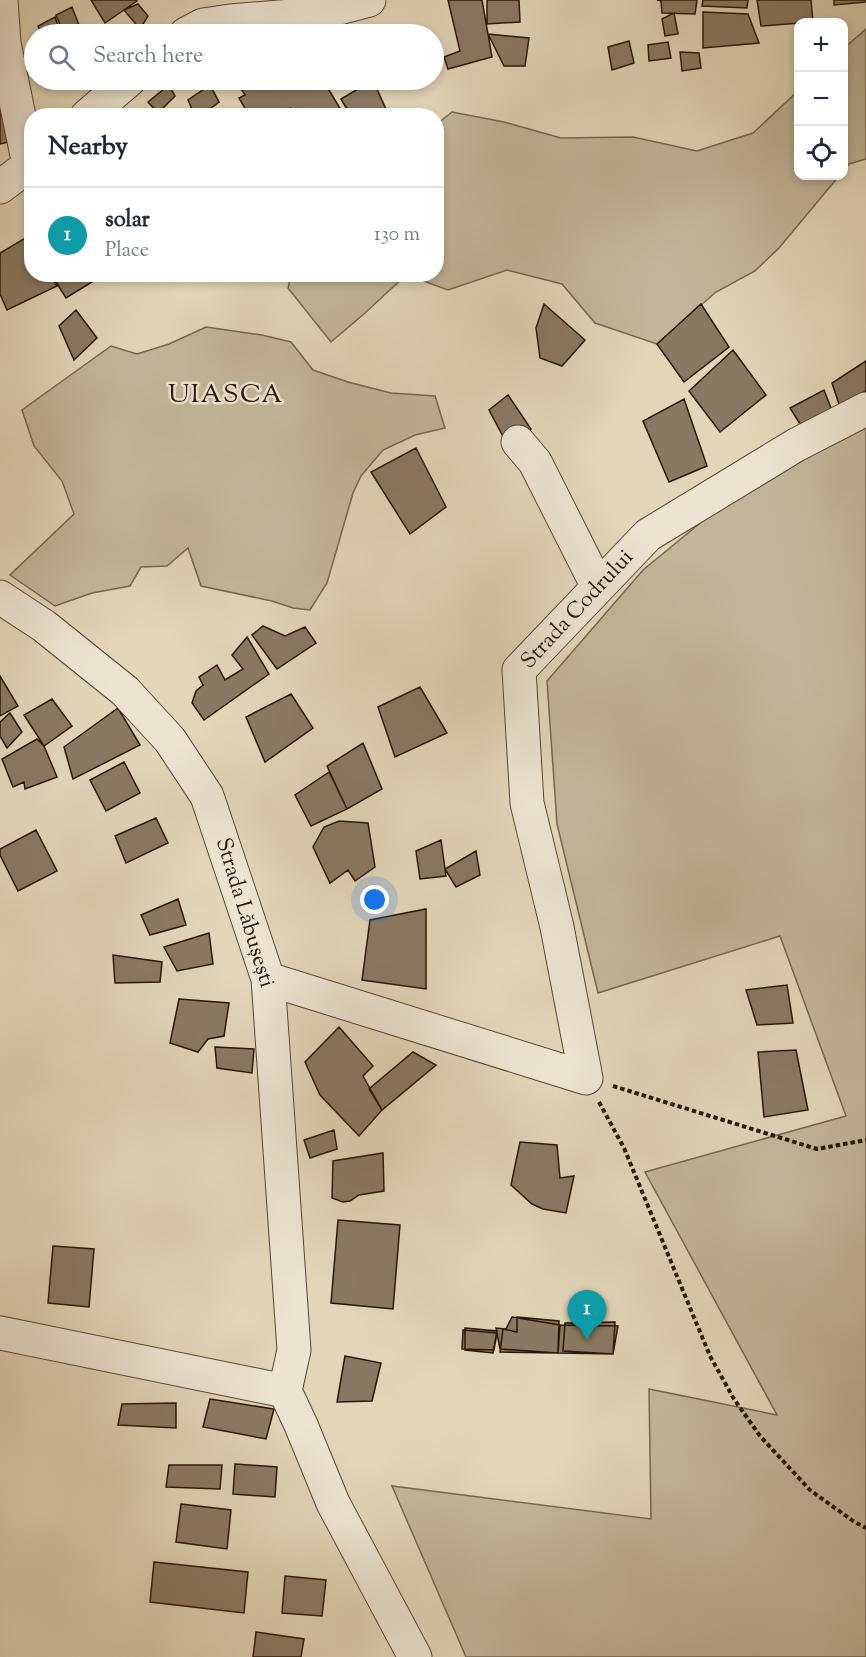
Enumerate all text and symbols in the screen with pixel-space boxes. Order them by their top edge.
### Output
map controls [794,18,848,180]
button: + [794,18,848,72]
search box [24,24,444,90]
icon: search [45,41,78,74]
text: Search here [93,41,203,73]
button: − [794,72,848,126]
button: locate [794,126,848,180]
text: Nearby [48,129,128,166]
text: solar [105,205,150,237]
text: 1 [64,221,71,250]
text: 130 m [374,221,420,250]
text: Place [105,237,149,266]
district label: UIASCA [168,377,284,414]
street label: Strada Codrului [514,543,642,677]
street label: Strada Lăbușești [206,834,282,992]
your location [360,885,389,914]
pin: 1 [568,1290,606,1340]

